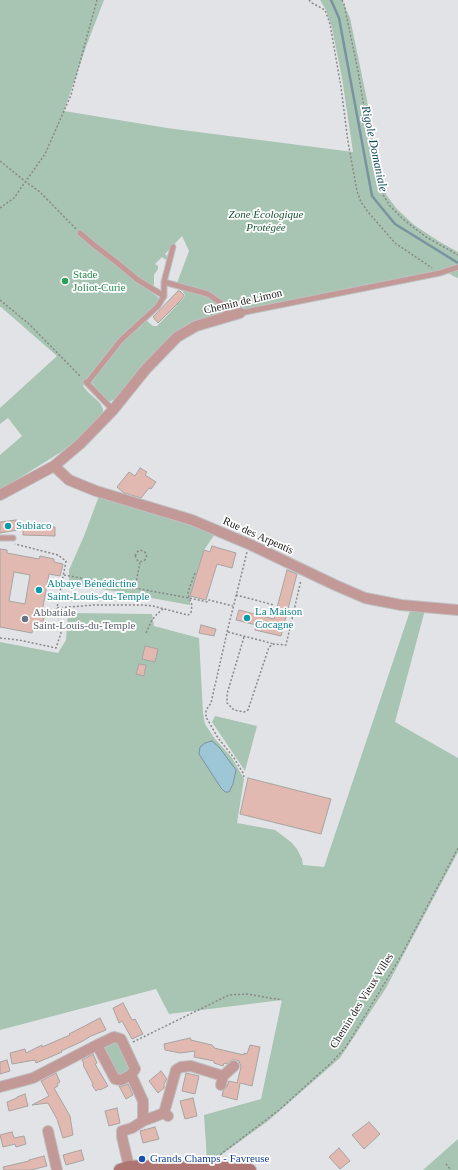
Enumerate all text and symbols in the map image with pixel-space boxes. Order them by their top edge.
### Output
water label: Rigole Domaniale [358,105,390,193]
park label: Zone Écologique Protégée [229,208,303,234]
place label: Stade Joliot-Curie [73,268,126,294]
marker: Stade Joliot-Curie [60,276,70,286]
street label: Chemin de Limon [203,287,283,317]
street label: Rue des Arpentis [221,515,295,557]
place label: Subiaco [16,519,51,533]
marker: Subiaco [3,521,13,531]
place label: Abbaye Bénédictine Saint-Louis-du-Temple [47,577,149,603]
marker: Abbaye Bénédictine Saint-Louis-du-Temple [34,585,44,595]
place label: La Maison Cocagne [255,605,302,631]
place label: Abbatiale Saint-Louis-du-Temple [33,606,135,632]
marker: La Maison Cocagne [242,613,252,623]
marker: Abbatiale Saint-Louis-du-Temple [20,614,30,624]
street label: Chemin des Vieux Villes [327,951,397,1051]
place label: Grands Champs - Favreuse [150,1152,269,1166]
marker: Grands Champs - Favreuse [137,1154,147,1164]

